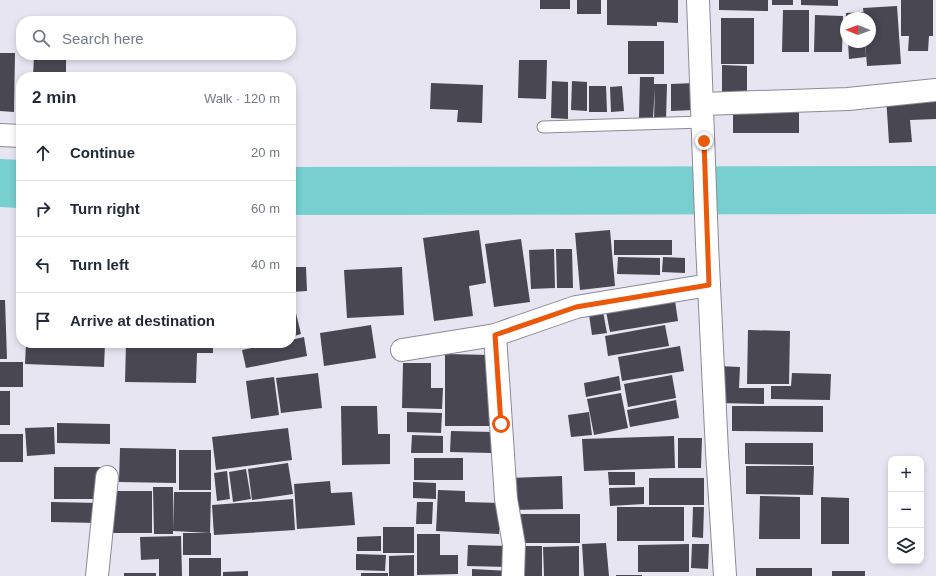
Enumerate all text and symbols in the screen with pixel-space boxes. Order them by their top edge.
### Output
north arrow [840,12,876,48]
search box [16,16,296,60]
icon: search [30,27,52,49]
text: Search here [62,30,144,47]
text: 2 min [32,88,76,107]
text: Walk · 120 m [204,91,280,106]
route end [695,132,713,150]
icon: ahead [32,142,54,164]
text: Continue [70,144,135,161]
text: 20 m [251,145,280,160]
icon: right [32,198,54,220]
text: Turn right [70,200,140,217]
text: 60 m [251,201,280,216]
icon: left [32,254,54,276]
text: Turn left [70,256,129,273]
text: 40 m [251,257,280,272]
icon: arrive [32,310,54,332]
text: Arrive at destination [70,312,215,329]
route start [492,415,510,433]
map controls [888,456,924,564]
button: + [888,456,924,492]
button: − [888,492,924,528]
button: layers [888,528,924,564]

